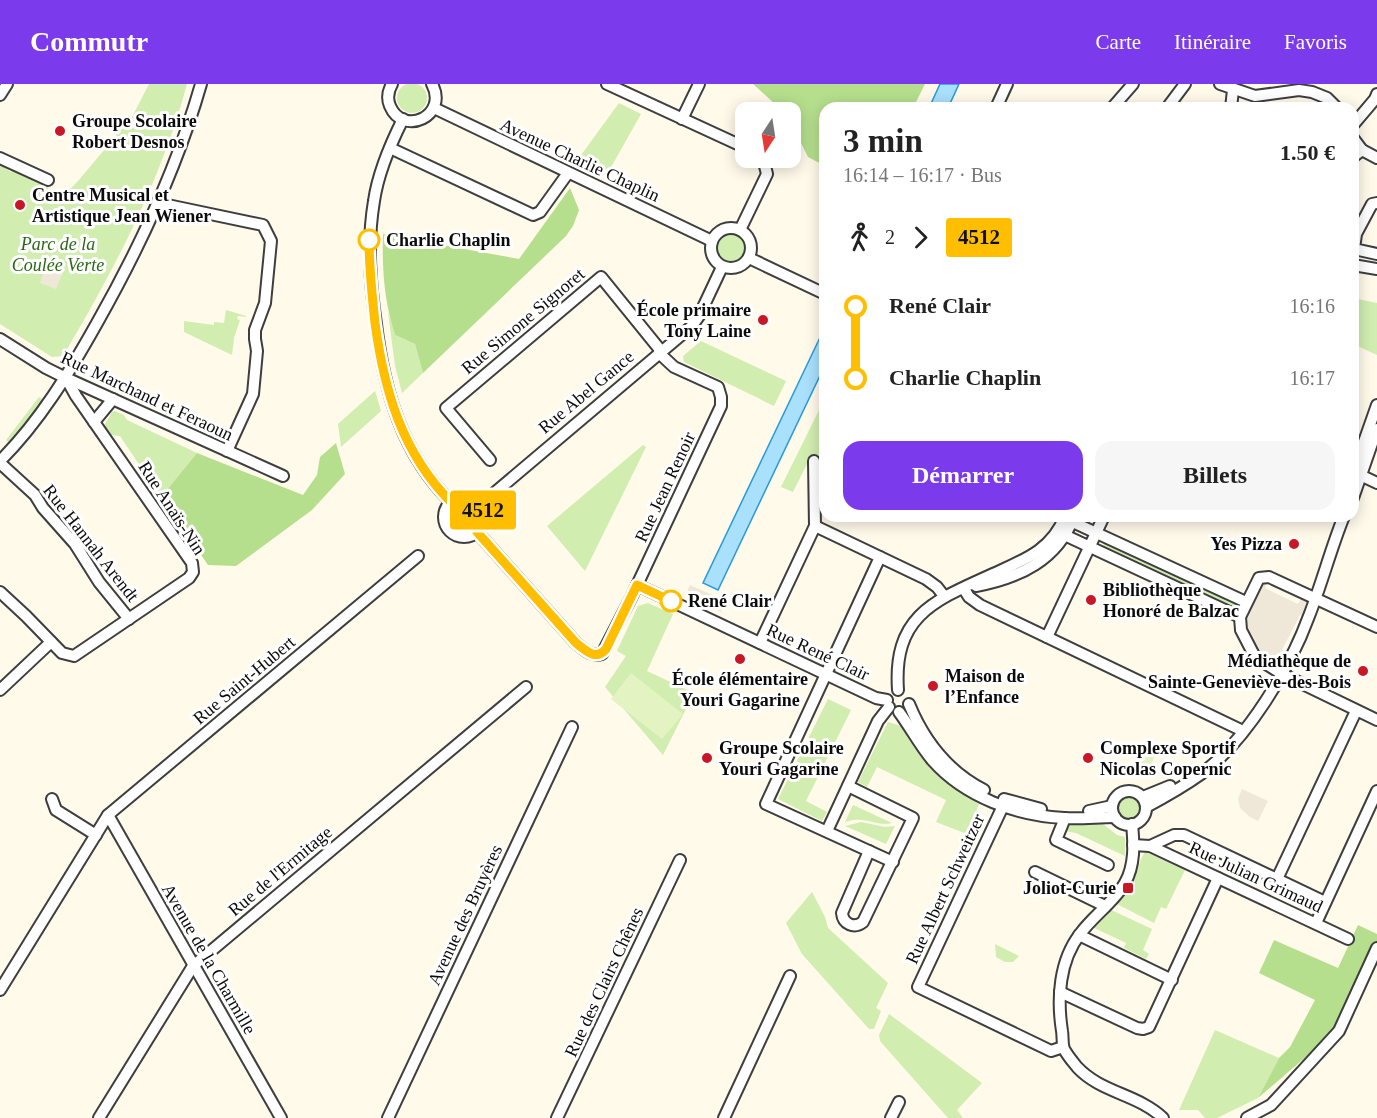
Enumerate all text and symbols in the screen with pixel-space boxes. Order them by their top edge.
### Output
text: Commutr [30,26,148,57]
text: Carte [1096,30,1141,54]
text: Itinéraire [1174,30,1251,54]
text: Favoris [1284,30,1347,54]
north arrow [735,102,801,168]
map controls [735,102,801,168]
place label: Groupe Scolaire Robert Desnos [72,111,197,152]
street label: Avenue Charlie Chaplin [497,114,663,206]
text: 3 min [843,123,923,159]
marker: Groupe Scolaire Robert Desnos [53,124,67,138]
text: 1.50 € [1280,140,1335,165]
text: 16:14 – 16:17 · Bus [843,164,1002,186]
place label: Centre Musical et Artistique Jean Wiener [32,185,211,226]
marker: Centre Musical et Artistique Jean Wiener [13,198,27,212]
icon: walk [843,221,876,254]
icon: forward [904,221,937,254]
text: 4512 [958,225,1000,249]
text: 2 [885,226,895,248]
marker: Charlie Chaplin [358,229,380,251]
place label: Charlie Chaplin [386,230,511,250]
park label: Parc de la Coulée Verte [12,234,104,275]
street label: Rue Simone Signoret [458,264,588,378]
text: René Clair [889,293,991,318]
text: 16:16 [1289,295,1335,317]
place label: École primaire Tony Laine [637,299,751,341]
marker: École primaire Tony Laine [756,313,770,327]
street label: Rue Abel Gance [534,346,638,438]
street label: Rue Marchand et Feraoun [58,347,236,445]
text: Charlie Chaplin [889,365,1041,390]
text: 16:17 [1289,367,1335,389]
street label: Rue Jean Renoir [631,429,699,545]
button: Démarrer [843,441,1083,510]
button: Billets [1095,441,1335,510]
street label: Rue Anaïs-Nin [134,457,210,559]
street label: Rue Hannah Arendt [39,481,143,605]
line badge: 4512 [441,490,525,530]
text: 4512 [462,498,504,522]
place label: Yes Pizza [1211,534,1282,554]
marker: Yes Pizza [1287,537,1301,551]
place label: Bibliothèque Honoré de Balzac [1103,580,1239,621]
marker: René Clair [660,590,682,612]
place label: René Clair [688,591,771,611]
marker: Bibliothèque Honoré de Balzac [1084,593,1098,607]
street label: Rue René Clair [763,619,873,685]
street label: Rue Saint-Hubert [189,632,299,728]
place label: Médiathèque de Sainte-Geneviève-des-Bois [1148,651,1351,692]
marker: École élémentaire Youri Gagarine [733,652,747,666]
marker: Médiathèque de Sainte-Geneviève-des-Bois [1356,664,1370,678]
place label: Maison de l’Enfance [945,666,1025,707]
place label: École élémentaire Youri Gagarine [672,668,808,710]
marker: Maison de l’Enfance [926,679,940,693]
place label: Groupe Scolaire Youri Gagarine [719,738,844,779]
place label: Complexe Sportif Nicolas Copernic [1100,738,1236,779]
marker: Groupe Scolaire Youri Gagarine [700,751,714,765]
marker: Complexe Sportif Nicolas Copernic [1081,751,1095,765]
street label: Rue Albert Schweitzer [902,811,988,967]
street label: Rue de l'Ermitage [224,822,336,920]
street label: Rue Julian Grimaud [1186,837,1326,917]
street label: Avenue des Bruyères [424,842,506,988]
place label: Joliot-Curie [1023,878,1116,898]
street label: Avenue de la Charmille [158,880,260,1038]
marker: Joliot-Curie [1121,881,1135,895]
street label: Rue des Clairs Chênes [561,904,647,1060]

